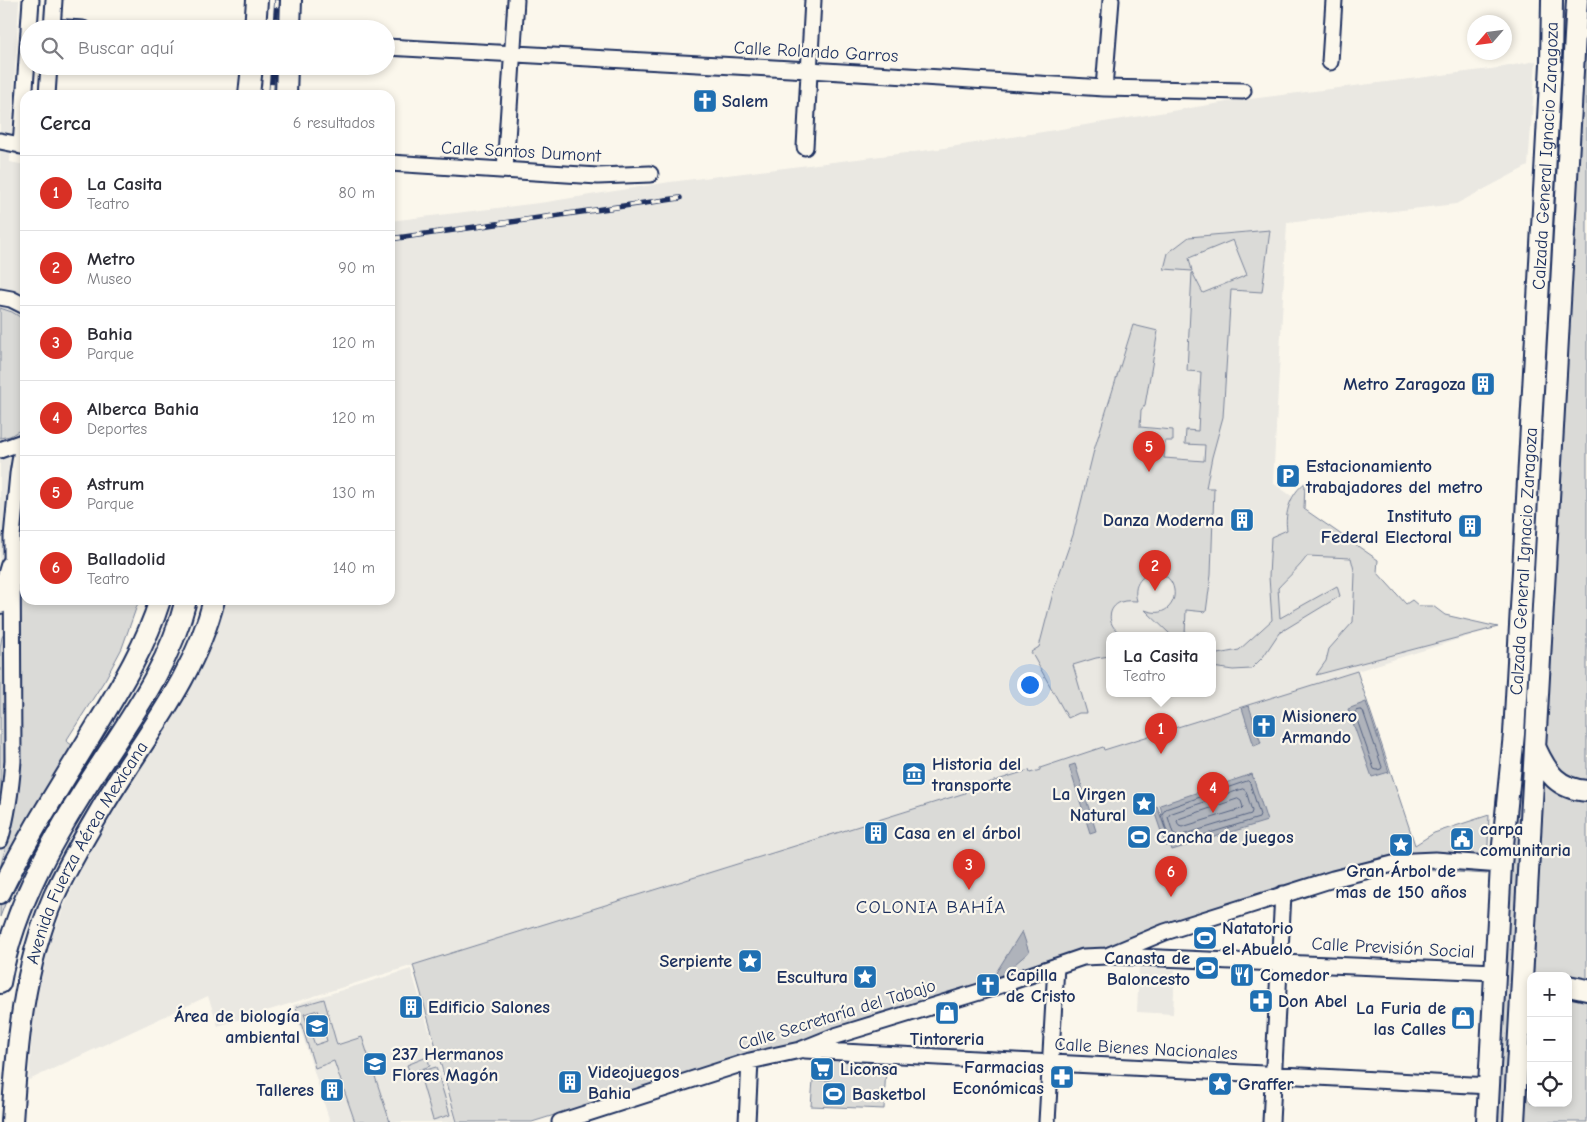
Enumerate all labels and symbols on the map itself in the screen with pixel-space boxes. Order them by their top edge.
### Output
north arrow [1467,15,1512,60]
street label: Calzada General Ignacio Zaragoza [1528,22,1562,290]
street label: Calle Rolando Garros [733,37,899,67]
church icon: Salem [692,88,718,114]
place label: Salem [722,91,768,112]
street label: Calle Santos Dumont [441,137,602,167]
building icon: Metro Zaragoza [1470,371,1496,397]
place label: Metro Zaragoza [1343,374,1466,395]
street label: Calzada General Ignacio Zaragoza [1506,427,1541,696]
pin: 5 [1133,431,1165,472]
place label: Estacionamiento trabajadores del metro [1305,456,1483,498]
parking icon: Estacionamiento trabajadores del metro [1275,463,1301,489]
place label: Instituto Federal Electoral [1321,506,1452,548]
building icon: Danza Moderna [1229,507,1255,533]
place label: Danza Moderna [1103,510,1224,531]
building icon: Instituto Federal Electoral [1457,513,1483,539]
pin: 2 [1139,550,1171,591]
your location [1017,672,1043,698]
place label: Misionero Armando [1282,706,1357,748]
pin: 1 [1145,713,1177,754]
church icon: Misionero Armando [1251,713,1277,739]
street label: Avenida Fuerza Aérea Mexicana [22,737,152,966]
place label: Historia del transporte [931,754,1021,796]
museum icon: Historia del transporte [901,761,927,787]
pin: 4 [1197,772,1229,813]
place label: La Virgen Natural [1052,784,1126,826]
place icon: La Virgen Natural [1131,791,1157,817]
place label: carpa comunitaria [1480,819,1571,861]
building icon: Casa en el árbol [863,820,889,846]
place label: Casa en el árbol [894,823,1021,844]
sports icon: Cancha de juegos [1126,824,1152,850]
public building icon: carpa comunitaria [1449,826,1475,852]
place label: Cancha de juegos [1156,827,1294,848]
place icon: Gran Árbol de mas de 150 años [1388,832,1414,858]
pin: 3 [953,849,985,890]
pin: 6 [1155,856,1187,897]
place label: Gran Árbol de mas de 150 años [1335,860,1467,903]
district label: COLONIA BAHÍA [856,896,1006,918]
place label: Natatorio el Abuelo [1222,918,1293,960]
sports icon: Natatorio el Abuelo [1192,925,1218,951]
street label: Calle Previsión Social [1311,933,1475,963]
place icon: Serpiente [737,948,763,974]
place label: Canasta de Baloncesto [1104,948,1190,990]
place label: Serpiente [659,951,732,972]
sports icon: Canasta de Baloncesto [1194,955,1220,981]
restaurant icon: Comedor [1229,962,1255,988]
place icon: Escultura [852,964,878,990]
place label: Capilla de Cristo [1006,965,1076,1007]
place label: Comedor [1260,965,1330,986]
place label: Escultura [777,967,848,988]
church icon: Capilla de Cristo [975,972,1001,998]
street label: Calle Secretaría del Tabajo [736,975,938,1055]
pharmacy icon: Don Abel [1248,988,1274,1014]
place label: Don Abel [1278,991,1347,1012]
building icon: Edificio Salones [398,994,424,1020]
place label: Edificio Salones [428,997,550,1018]
place label: La Furia de las Calles [1356,998,1446,1040]
shop icon: Tintoreria [934,1000,960,1026]
place label: Área de biología ambiental [174,1005,300,1048]
shop icon: La Furia de las Calles [1450,1005,1476,1031]
school or university icon: Área de biología ambiental [304,1013,330,1039]
place label: Tintoreria [910,1029,984,1050]
street label: Calle Bienes Nacionales [1054,1034,1238,1064]
place label: 237 Hermanos Flores Magón [392,1044,504,1086]
school or university icon: 237 Hermanos Flores Magón [362,1051,388,1077]
supermarket icon: Liconsa [809,1056,835,1082]
place label: Farmacias Económicas [953,1057,1044,1099]
place label: Liconsa [840,1059,898,1080]
place label: Videojuegos Bahia [588,1062,680,1104]
pharmacy icon: Farmacias Económicas [1049,1064,1075,1090]
building icon: Videojuegos Bahia [557,1069,583,1095]
place icon: Graffer [1207,1071,1233,1097]
place label: Graffer [1238,1074,1295,1095]
building icon: Talleres [319,1077,345,1103]
place label: Talleres [256,1080,314,1101]
sports icon: Basketbol [821,1081,847,1107]
place label: Basketbol [852,1084,926,1105]

